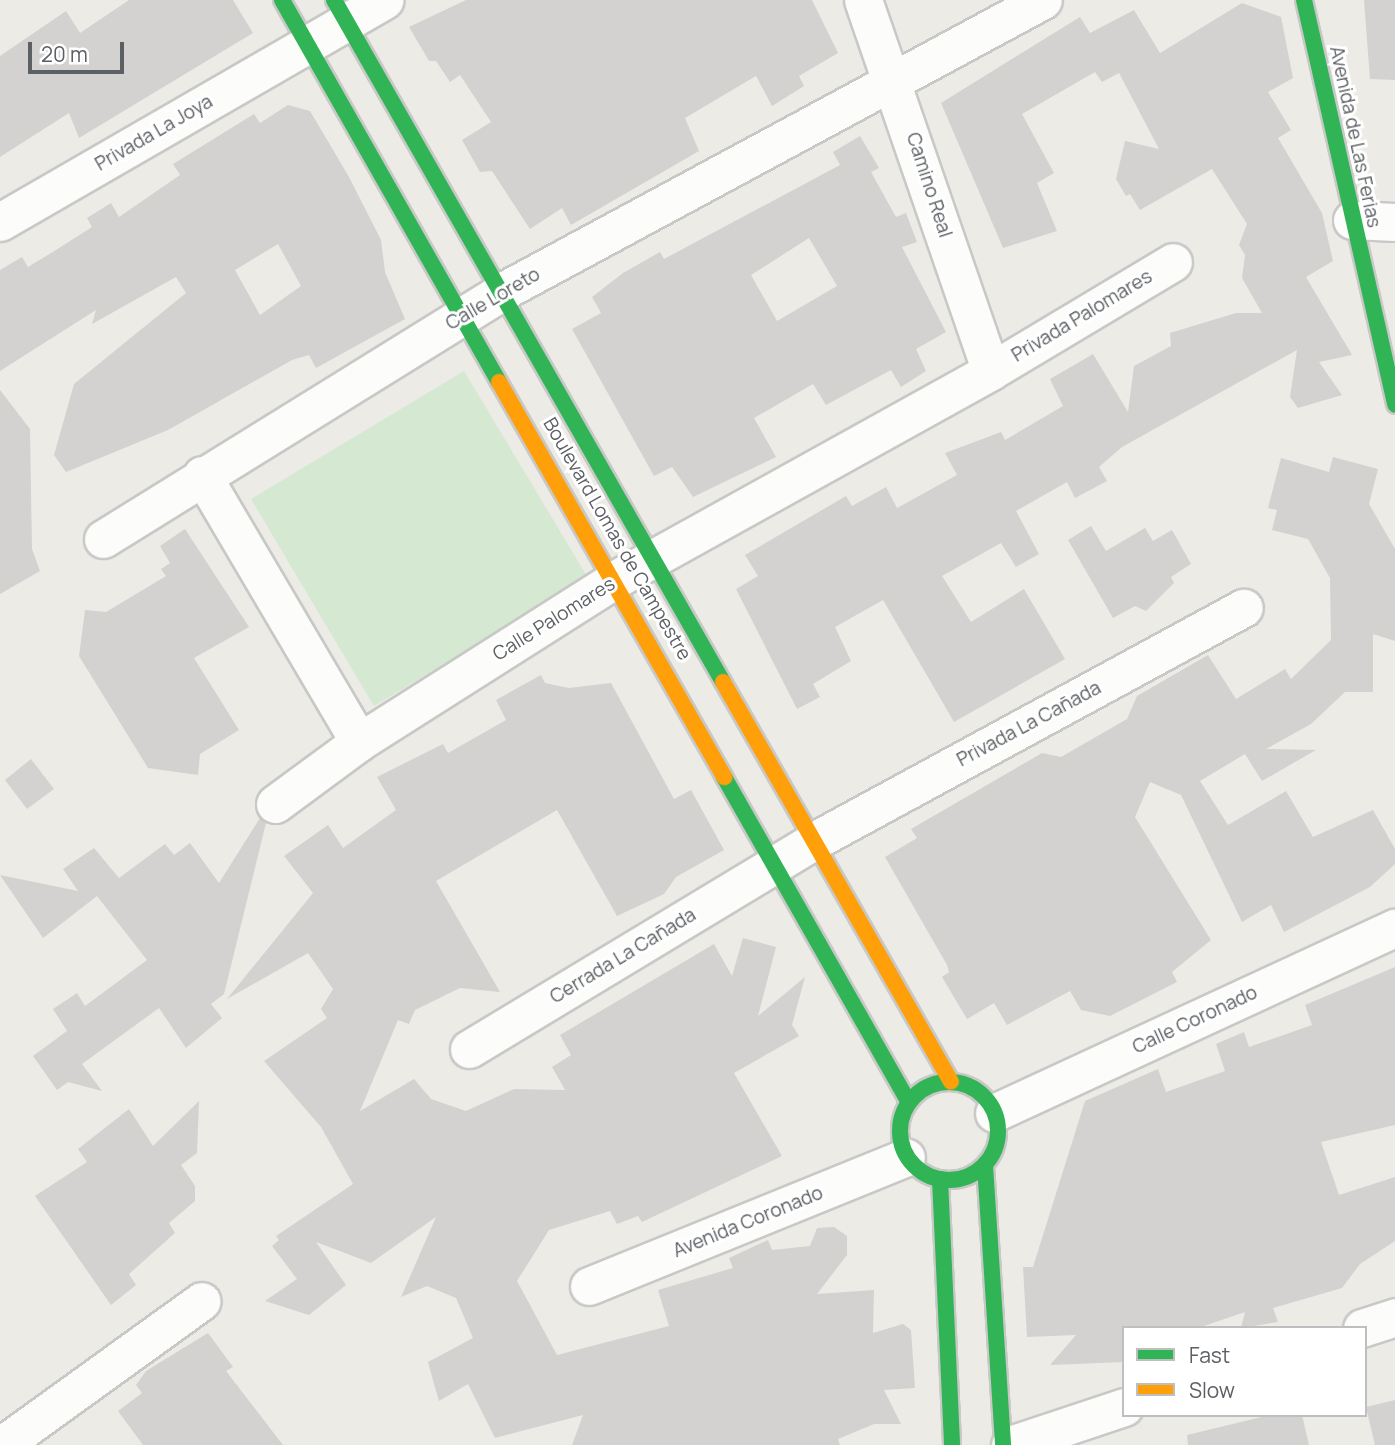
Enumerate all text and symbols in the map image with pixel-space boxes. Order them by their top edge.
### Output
scale bar [32,28,128,72]
text: 20 m [41,40,88,68]
street label: Avenida de Las Ferias [1325,44,1385,230]
street label: Privada La Joya [91,90,217,176]
street label: Camino Real [901,130,957,240]
street label: Calle Loreto [442,263,544,335]
street label: Privada Palomares [1008,265,1156,367]
street label: Boulevard Lomas de Campestre [538,414,696,664]
street label: Calle Palomares [489,572,619,666]
street label: Privada La Cañada [953,676,1105,772]
street label: Cerrada La Cañada [546,903,700,1009]
street label: Calle Coronado [1129,981,1261,1059]
street label: Avenida Coronado [670,1182,826,1262]
legend [1122,1326,1367,1417]
text: Fast [1189,1341,1230,1369]
text: Slow [1189,1376,1235,1404]

